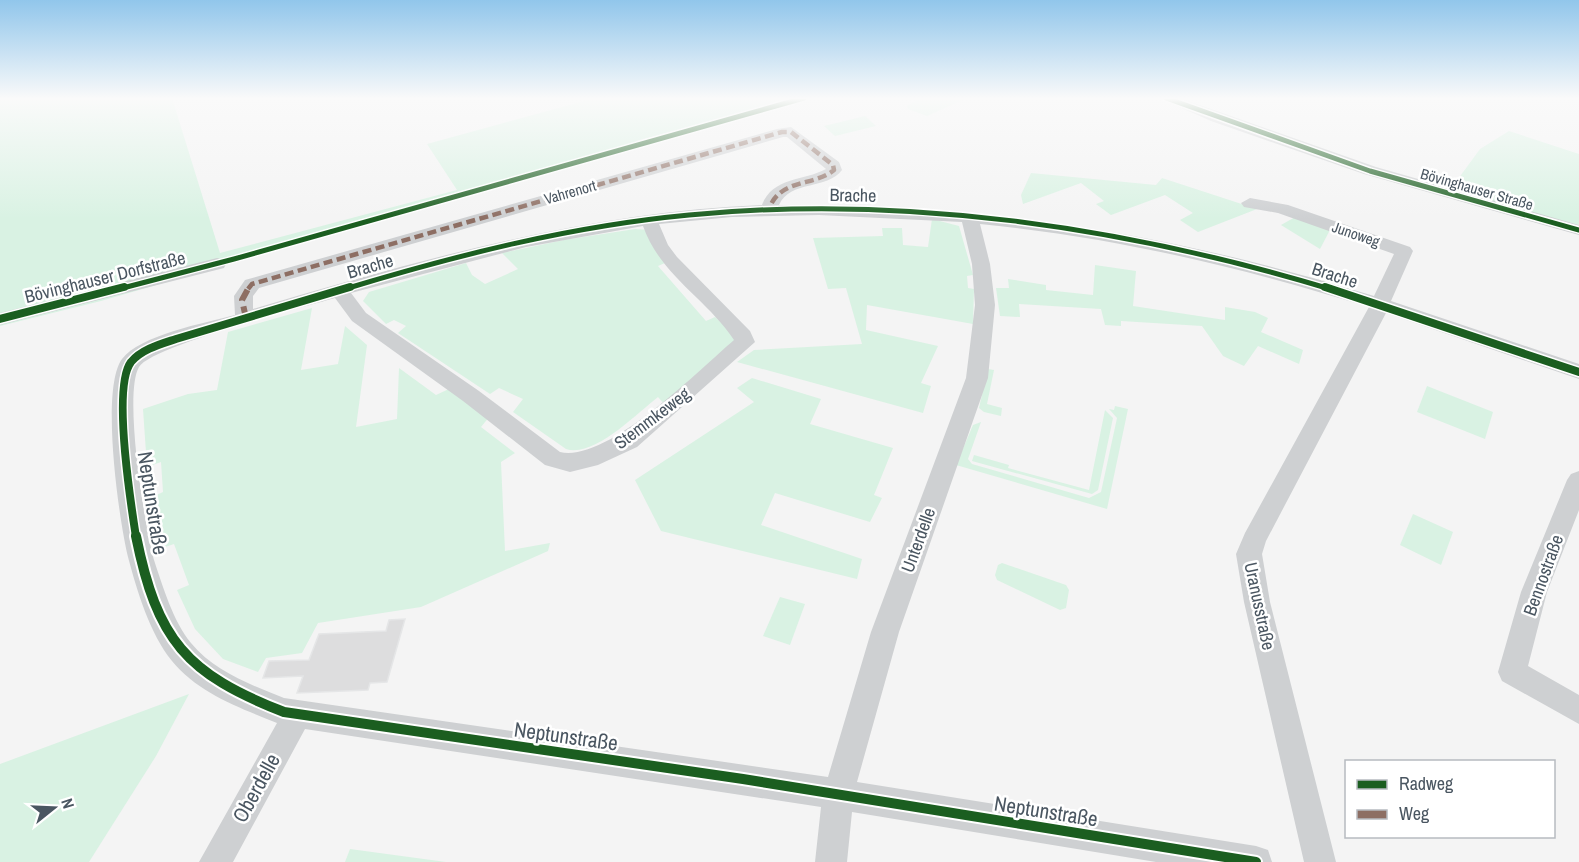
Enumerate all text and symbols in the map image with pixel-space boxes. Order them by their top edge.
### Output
street label: Bövinghauser Straße [1418,163,1536,215]
street label: Vahrenort [542,174,599,209]
street label: Brache [829,182,877,208]
street label: Junoweg [1329,216,1383,252]
street label: Bövinghauser Dorfstraße [22,245,188,309]
street label: Brache [344,248,396,284]
street label: Brache [1309,256,1361,294]
street label: Stemmkeweg [609,381,696,455]
street label: Neptunstraße [131,449,175,557]
street label: Unterdelle [895,504,941,576]
street label: Bennostraße [1517,531,1569,619]
street label: Uranusstraße [1238,560,1282,652]
street label: Neptunstraße [512,714,620,758]
street label: Oberdelle [225,748,287,828]
legend [1345,760,1555,838]
text: Radweg [1399,771,1454,796]
north arrow [24,778,84,838]
street label: Neptunstraße [992,789,1100,833]
text: N [56,795,80,811]
text: Weg [1399,801,1430,826]

